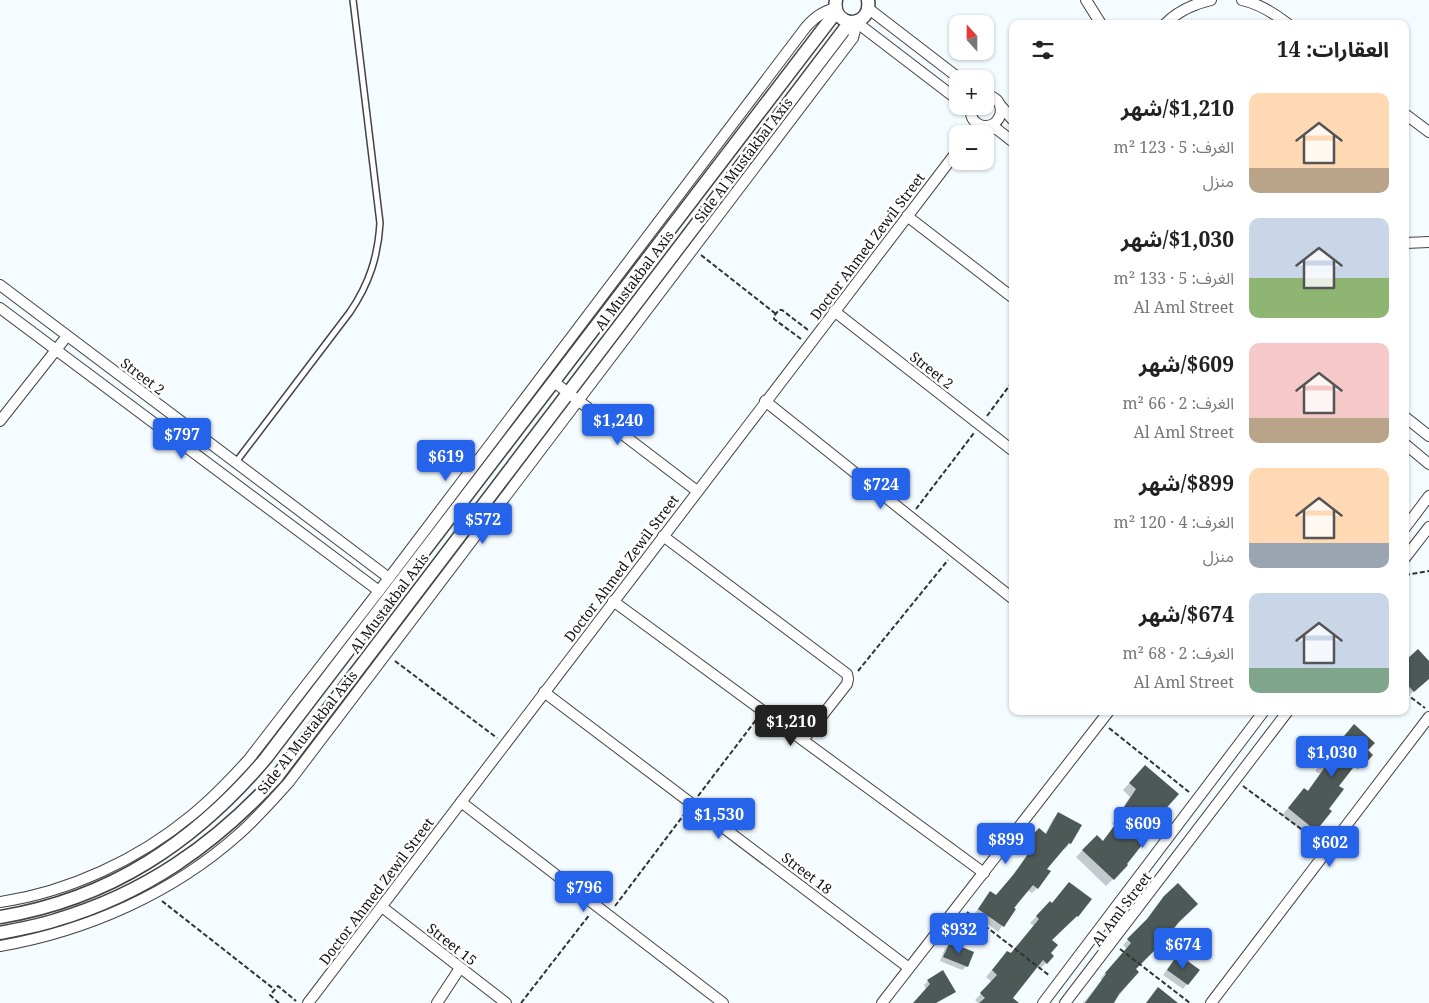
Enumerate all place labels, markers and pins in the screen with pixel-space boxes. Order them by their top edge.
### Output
pin: $1,240 [577,404,659,446]
pin: $797 [152,418,212,460]
pin: $619 [416,440,476,482]
pin: $724 [851,468,911,510]
pin: $572 [453,502,513,545]
pin: $1,210 [750,704,832,747]
pin: $1,030 [1291,736,1373,778]
pin: $1,530 [678,798,760,840]
pin: $609 [1113,806,1173,849]
pin: $899 [976,822,1036,865]
pin: $602 [1300,826,1360,868]
pin: $796 [554,870,614,913]
pin: $932 [929,912,989,955]
pin: $674 [1153,928,1213,970]

